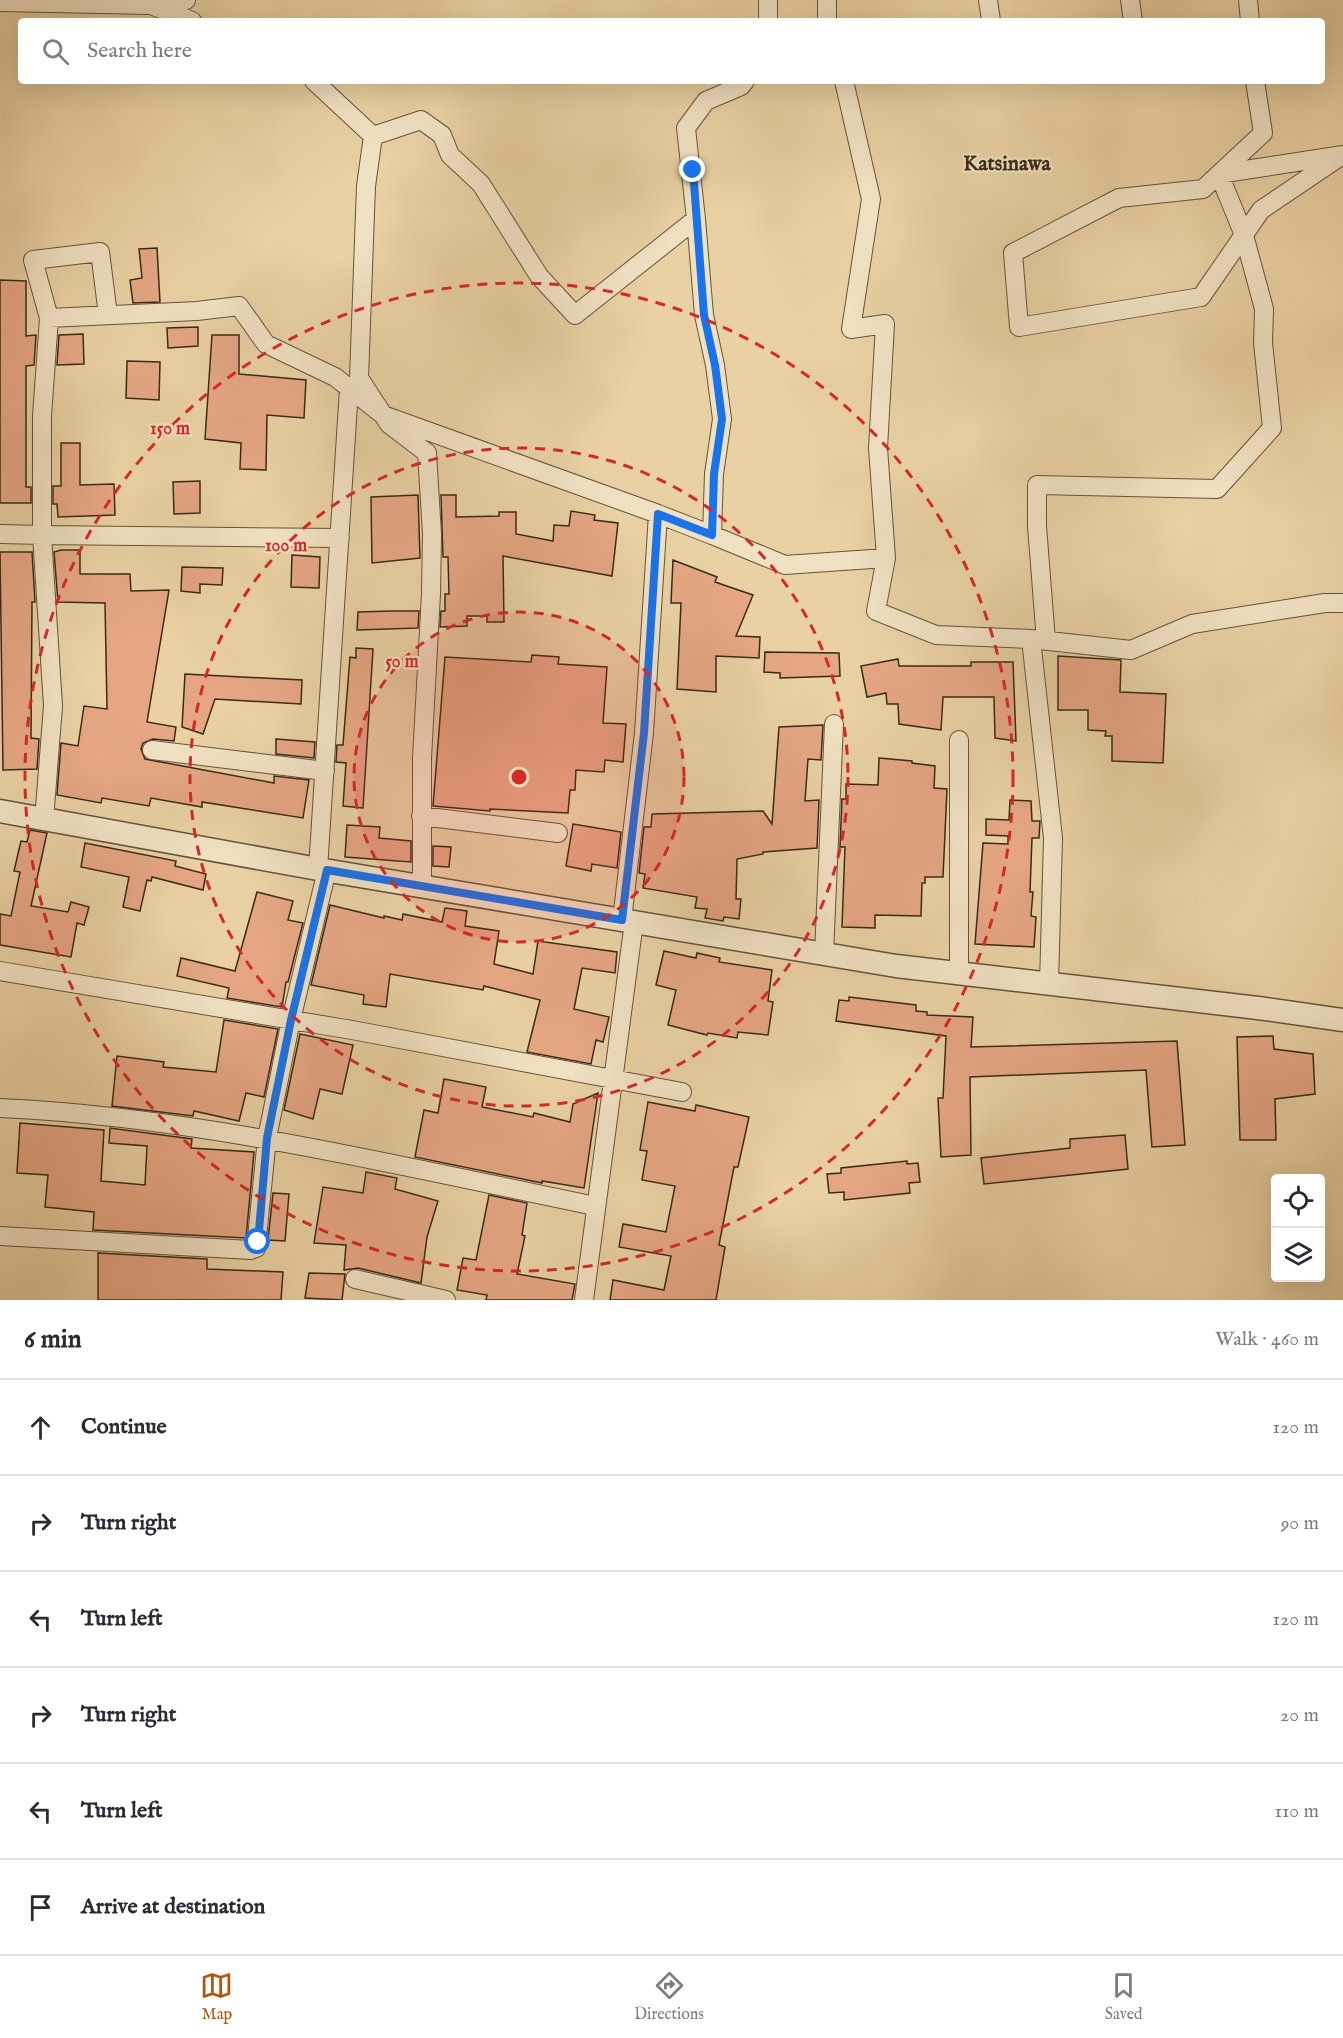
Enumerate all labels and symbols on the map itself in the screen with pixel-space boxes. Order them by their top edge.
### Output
district label: Katsinawa [963,151,1052,178]
route end [679,156,705,182]
text: 150 m [150,418,190,441]
text: 100 m [265,535,307,558]
text: 50 m [385,651,419,674]
centre of rings [509,767,529,787]
route start [244,1228,270,1254]

